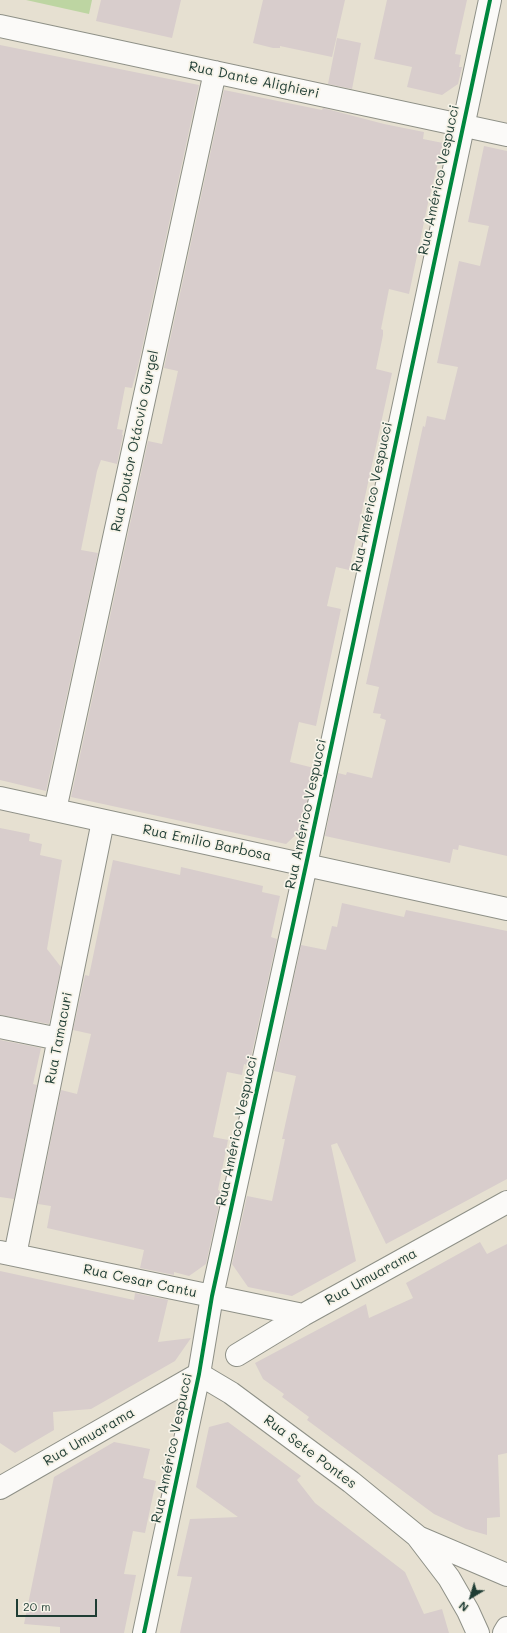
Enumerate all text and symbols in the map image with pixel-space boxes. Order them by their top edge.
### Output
street label: Rua Dante Alighieri [187,58,321,102]
street label: Rua Américo Vespucci [415,103,463,257]
street label: Rua Doutor Otácvio Gurgel [108,349,162,533]
street label: Rua Américo Vespucci [348,420,396,574]
street label: Rua Américo Vespucci [282,737,330,891]
street label: Rua Emilio Barbosa [141,821,273,865]
street label: Rua Tamacuri [42,991,76,1085]
street label: Rua Américo Vespucci [213,1054,261,1208]
street label: Rua Umuarama [322,1245,420,1309]
street label: Rua Cesar Cantu [82,1261,198,1301]
street label: Rua Américo Vespucci [148,1371,196,1525]
street label: Rua Umuarama [40,1404,138,1470]
street label: Rua Sete Pontes [260,1412,360,1492]
north arrow [451,1577,491,1617]
scale bar [18,1591,99,1617]
text: 20 m [23,1598,51,1614]
text: N [455,1598,471,1615]

